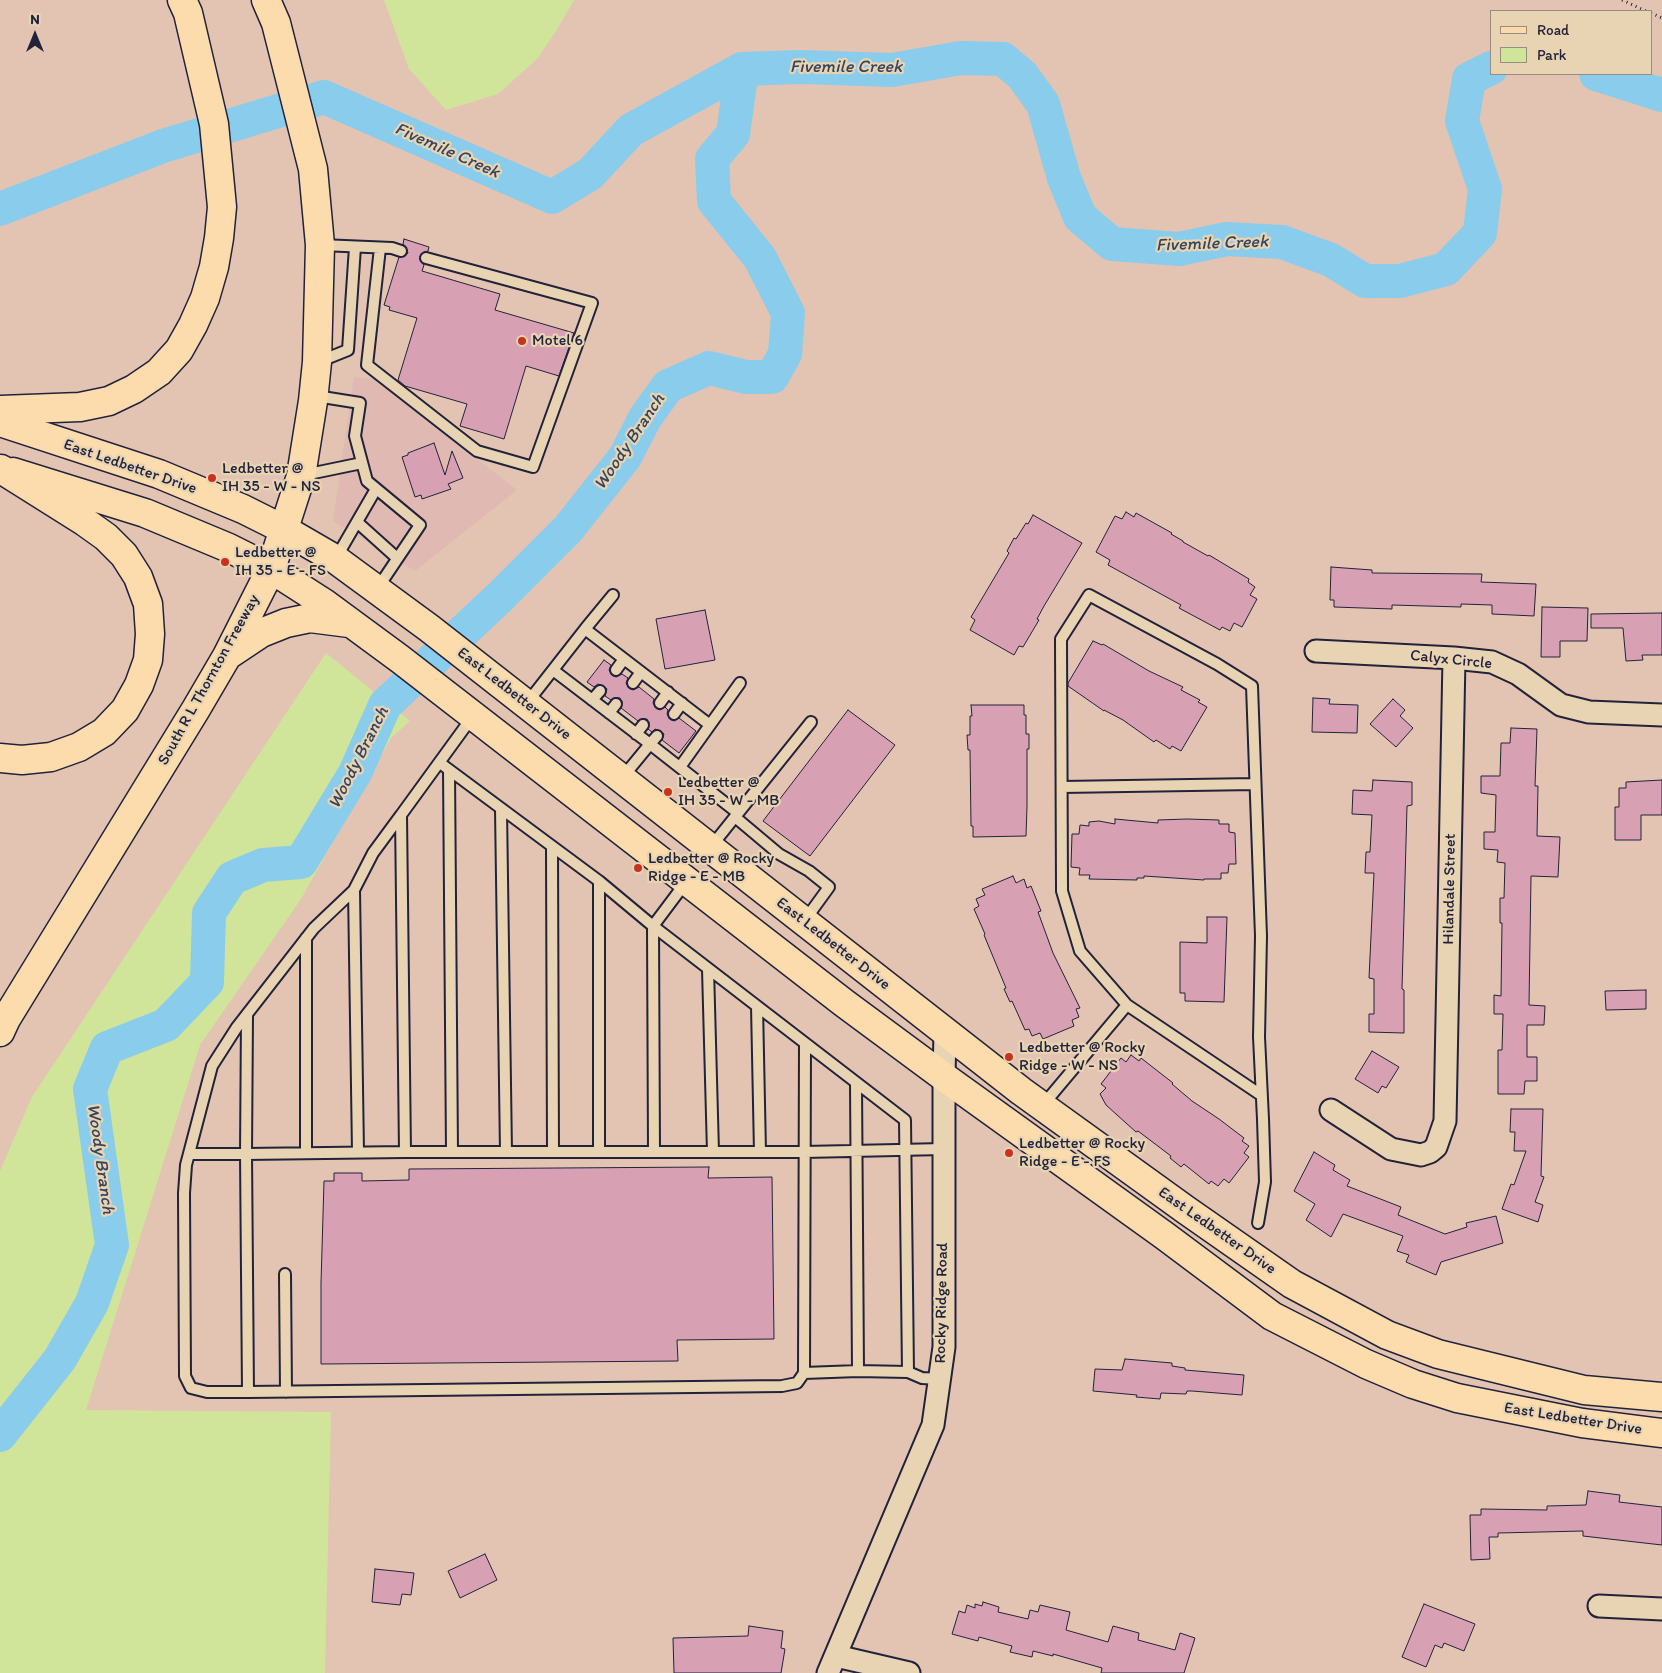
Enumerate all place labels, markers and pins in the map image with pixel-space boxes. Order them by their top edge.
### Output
place label: Motel 6 [532,331,583,351]
marker: Motel 6 [516,335,528,347]
place label: Ledbetter @ IH 35 - W - NS [222,459,320,497]
marker: Ledbetter @ IH 35 - W - NS [206,472,218,484]
place label: Ledbetter @ IH 35 - E - FS [235,543,326,581]
marker: Ledbetter @ IH 35 - E - FS [219,556,231,568]
place label: Ledbetter @ IH 35 - W - MB [678,773,779,811]
marker: Ledbetter @ IH 35 - W - MB [662,786,674,798]
place label: Ledbetter @ Rocky Ridge - E - MB [648,849,774,887]
marker: Ledbetter @ Rocky Ridge - E - MB [632,862,644,874]
place label: Ledbetter @ Rocky Ridge - W - NS [1019,1038,1145,1076]
marker: Ledbetter @ Rocky Ridge - W - NS [1003,1051,1015,1063]
place label: Ledbetter @ Rocky Ridge - E - FS [1019,1134,1145,1172]
marker: Ledbetter @ Rocky Ridge - E - FS [1003,1147,1015,1159]

